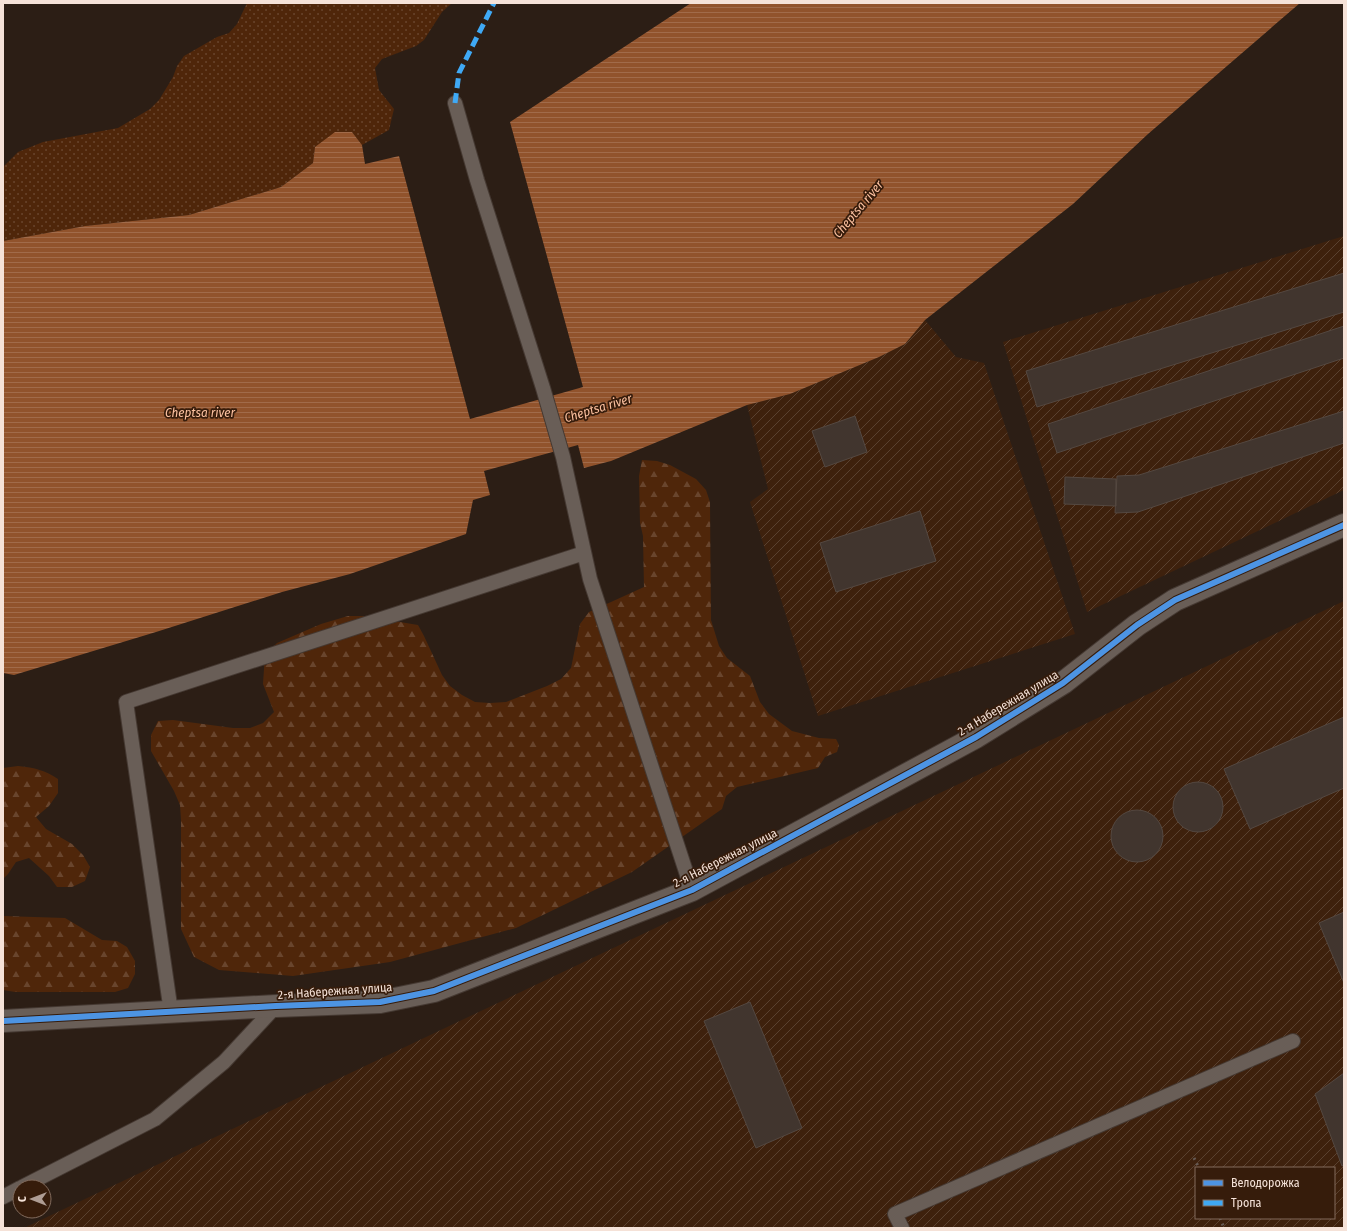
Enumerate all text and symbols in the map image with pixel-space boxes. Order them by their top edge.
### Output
water label: Cheptsa river [830,177,887,241]
water label: Cheptsa river [562,390,634,425]
water label: Cheptsa river [165,405,235,420]
street label: 2-я Набережная улица [955,667,1061,739]
street label: 2-я Набережная улица [671,826,779,890]
street label: 2-я Набережная улица [277,980,393,1002]
legend [1195,1167,1335,1219]
text: Велодорожка [1231,1176,1300,1190]
north arrow [12,1179,52,1219]
text: С [16,1196,29,1202]
text: Тропа [1231,1196,1262,1210]

